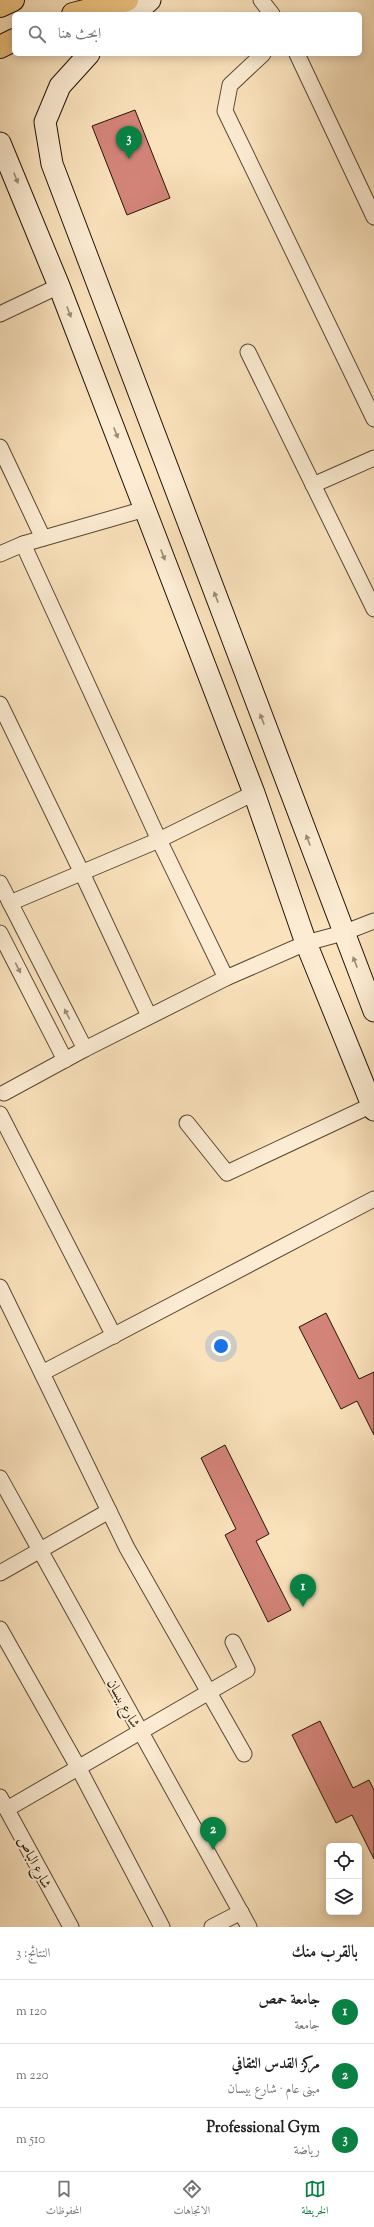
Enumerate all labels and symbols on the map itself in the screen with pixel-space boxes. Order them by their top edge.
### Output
pin: 3 [116,126,142,159]
one-way arrow [13,173,19,185]
one-way arrow [67,306,73,318]
one-way arrow [113,428,119,440]
one-way arrow [160,549,166,561]
one-way arrow [213,591,219,603]
one-way arrow [259,712,265,724]
one-way arrow [305,834,311,846]
one-way arrow [351,955,357,967]
one-way arrow [15,962,21,974]
one-way arrow [64,1008,70,1020]
your location [211,1336,231,1356]
pin: 1 [290,1574,316,1607]
street label: شارع بيسان [101,1676,144,1732]
pin: 2 [200,1817,226,1850]
street label: شارع الباص [11,1833,55,1893]

